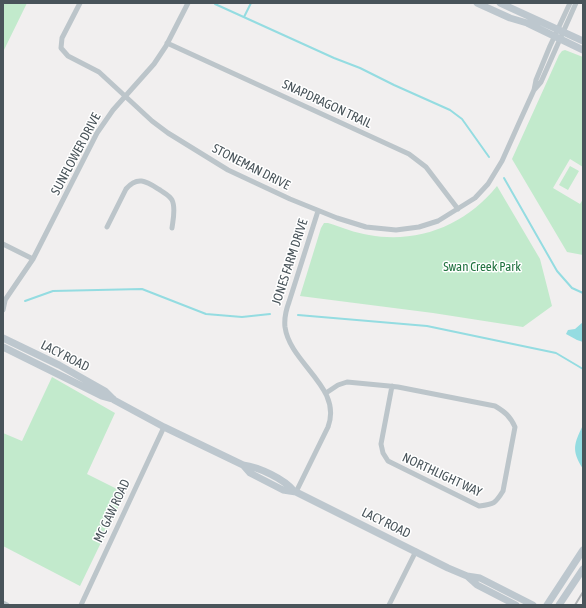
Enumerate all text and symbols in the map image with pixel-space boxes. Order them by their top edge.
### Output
street label: SNAPDRAGON TRAIL [280,76,374,132]
street label: SUNFLOWER DRIVE [48,110,104,198]
street label: STONEMAN DRIVE [209,141,293,193]
street label: JONES FARM DRIVE [269,217,311,307]
park label: Swan Creek Park [443,259,521,275]
street label: LACY ROAD [38,337,92,375]
street label: NORTHLIGHT WAY [400,450,484,500]
street label: MC GAW ROAD [91,477,133,545]
street label: LACY ROAD [359,504,413,542]

